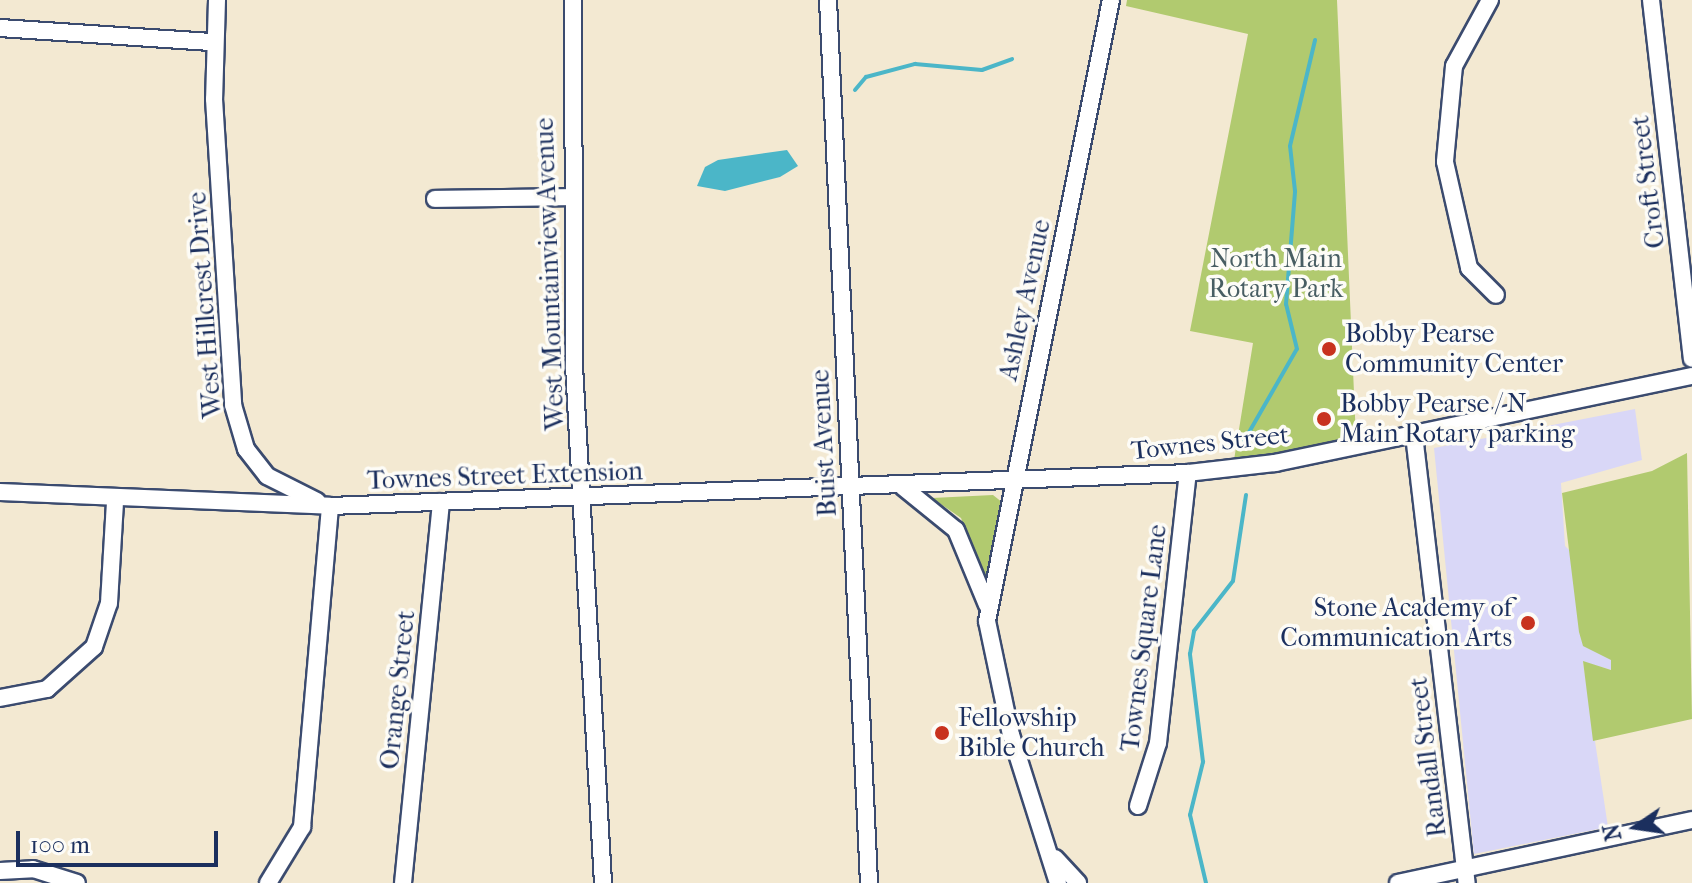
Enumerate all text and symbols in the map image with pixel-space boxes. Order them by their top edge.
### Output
street label: Croft Street [1624,114,1672,250]
street label: West Mountainview Avenue [529,117,571,431]
street label: West Hillcrest Drive [182,191,228,419]
street label: Ashley Avenue [993,217,1057,383]
park label: North Main Rotary Park [1208,243,1344,304]
place label: Bobby Pearse Community Center [1345,318,1563,380]
marker: Bobby Pearse Community Center [1320,340,1338,358]
street label: Buist Avenue [805,368,843,518]
place label: Bobby Pearse / N Main Rotary parking [1340,388,1575,450]
marker: Bobby Pearse / N Main Rotary parking [1315,410,1333,428]
street label: Townes Street [1129,419,1291,467]
street label: Townes Street Extension [366,456,644,496]
street label: Townes Square Lane [1115,523,1173,753]
place label: Stone Academy of Communication Arts [1280,592,1512,654]
street label: Orange Street [374,609,422,771]
marker: Stone Academy of Communication Arts [1519,614,1537,632]
street label: Randall Street [1403,675,1453,839]
place label: Fellowship Bible Church [958,702,1105,764]
marker: Fellowship Bible Church [933,724,951,742]
north arrow [1596,787,1676,867]
scale bar [20,815,222,865]
text: N [1598,821,1627,843]
text: 100 m [30,831,90,859]

